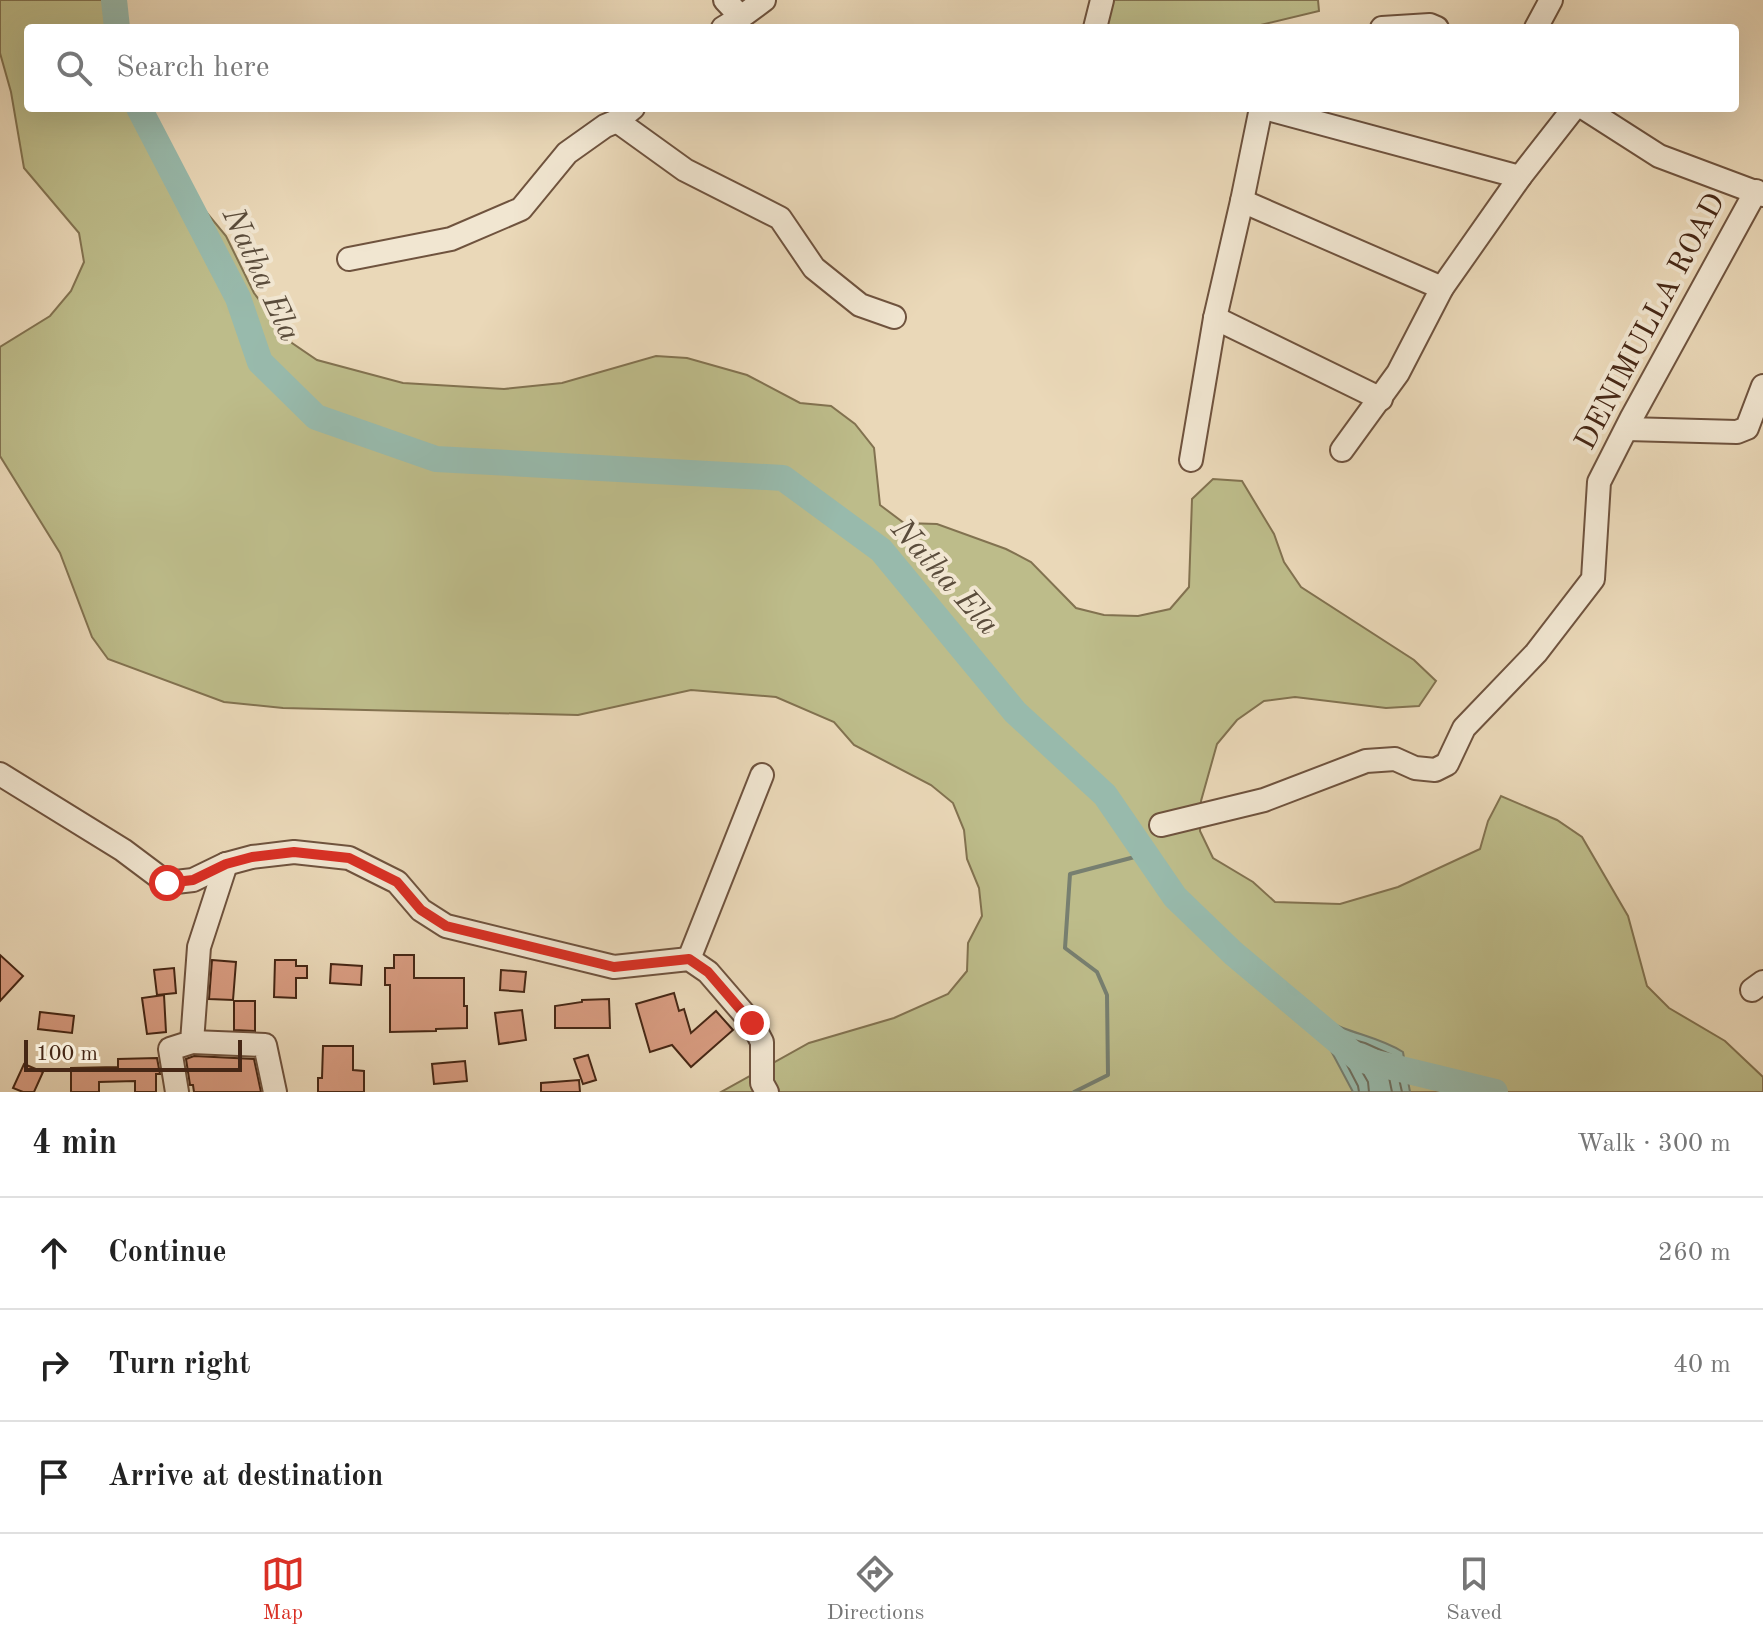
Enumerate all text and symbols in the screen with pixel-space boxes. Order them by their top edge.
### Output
search box [24,24,1739,112]
icon: search [52,46,96,90]
text: Search here [116,53,270,83]
street label: DENIMULLA ROAD [1571,189,1731,455]
water label: Natha Ela [215,202,305,347]
water label: Natha Ela [883,513,1004,642]
route start [149,865,185,901]
route end [734,1005,770,1041]
scale bar [24,1036,242,1072]
text: 100 m [36,1043,98,1065]
text: 4 min [32,1127,117,1161]
text: Walk · 300 m [1577,1131,1731,1157]
icon: ahead [32,1231,76,1275]
text: Continue [108,1238,227,1268]
text: 260 m [1658,1240,1731,1266]
icon: right [32,1343,76,1387]
text: Turn right [108,1350,250,1380]
text: 40 m [1673,1352,1731,1378]
icon: arrive [32,1455,76,1499]
text: Arrive at destination [108,1462,383,1492]
tab: Map [261,1552,305,1627]
tab: Directions [827,1552,924,1627]
tab: Saved [1446,1552,1502,1627]

